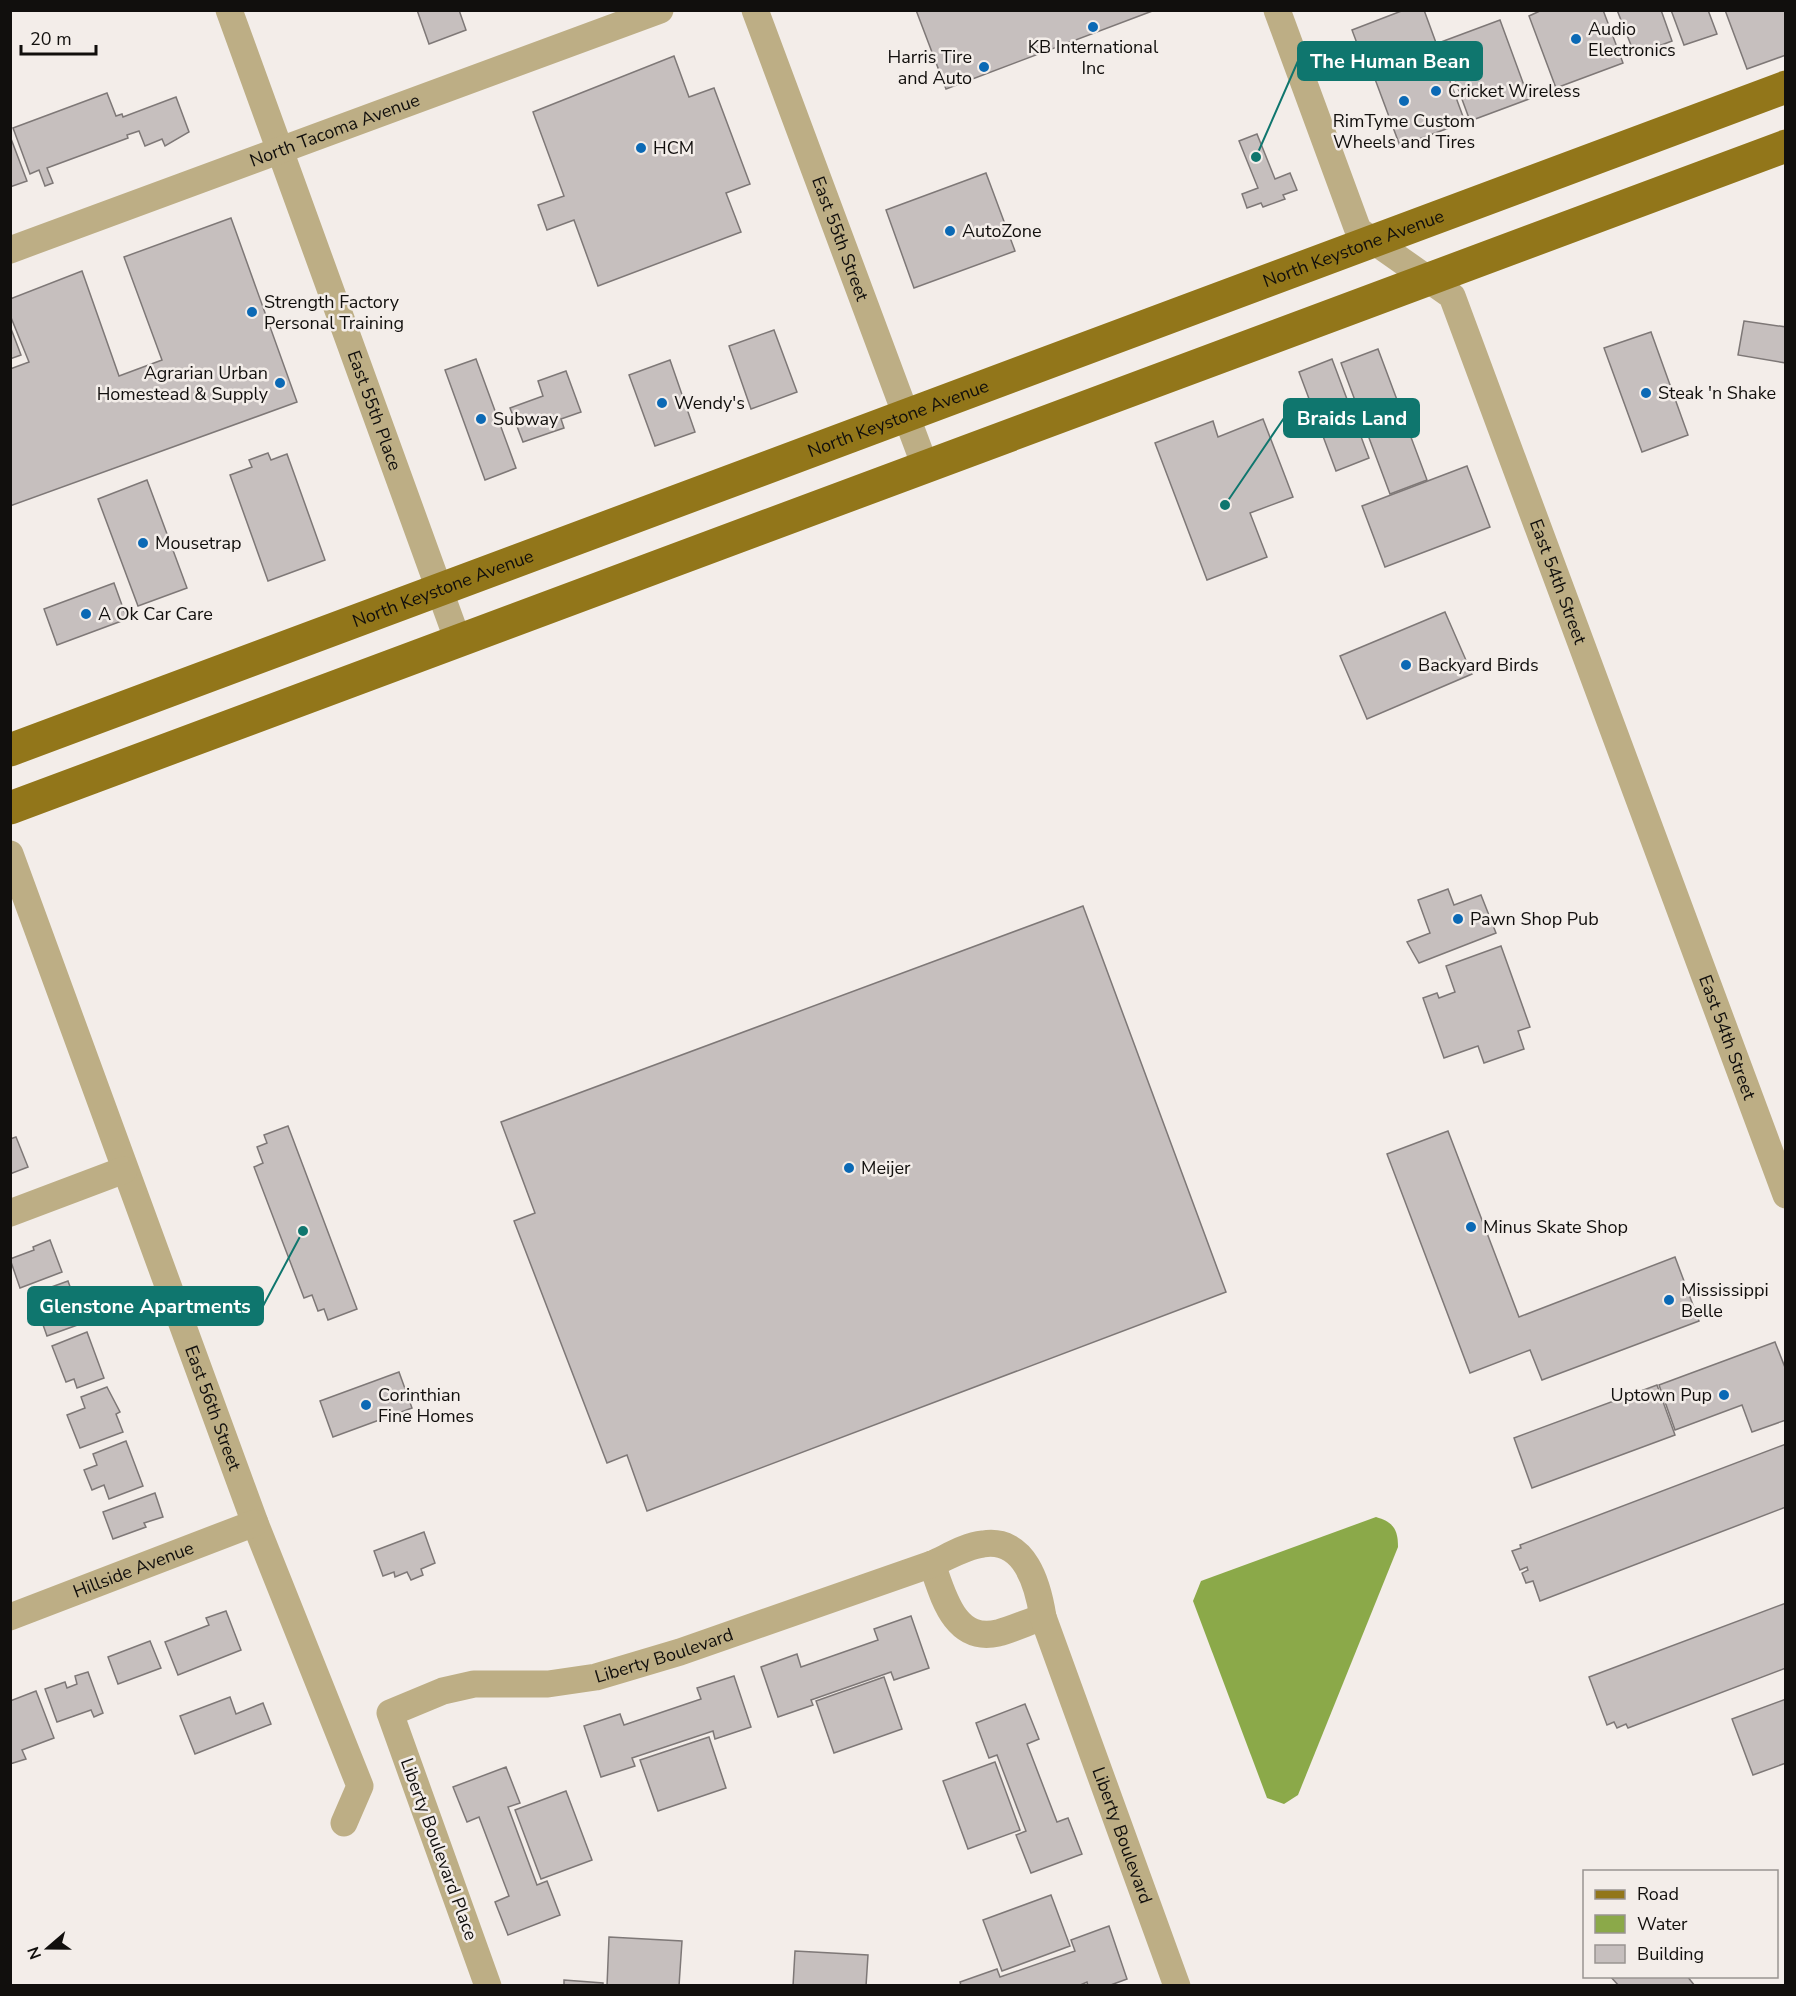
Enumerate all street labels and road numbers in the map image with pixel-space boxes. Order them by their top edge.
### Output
street label: North Tacoma Avenue [246,88,423,173]
street label: East 55th Street [806,173,875,305]
street label: North Keystone Avenue [1259,204,1447,293]
street label: East 55th Place [342,347,407,474]
street label: North Keystone Avenue [804,374,992,463]
street label: East 54th Street [1524,516,1592,648]
street label: North Keystone Avenue [349,544,537,633]
street label: East 54th Street [1693,971,1762,1104]
street label: East 56th Street [179,1342,247,1474]
street label: Hillside Avenue [69,1536,197,1604]
street label: Liberty Boulevard [592,1622,736,1689]
street label: Liberty Boulevard Place [395,1755,483,1943]
street label: Liberty Boulevard [1086,1764,1158,1907]

